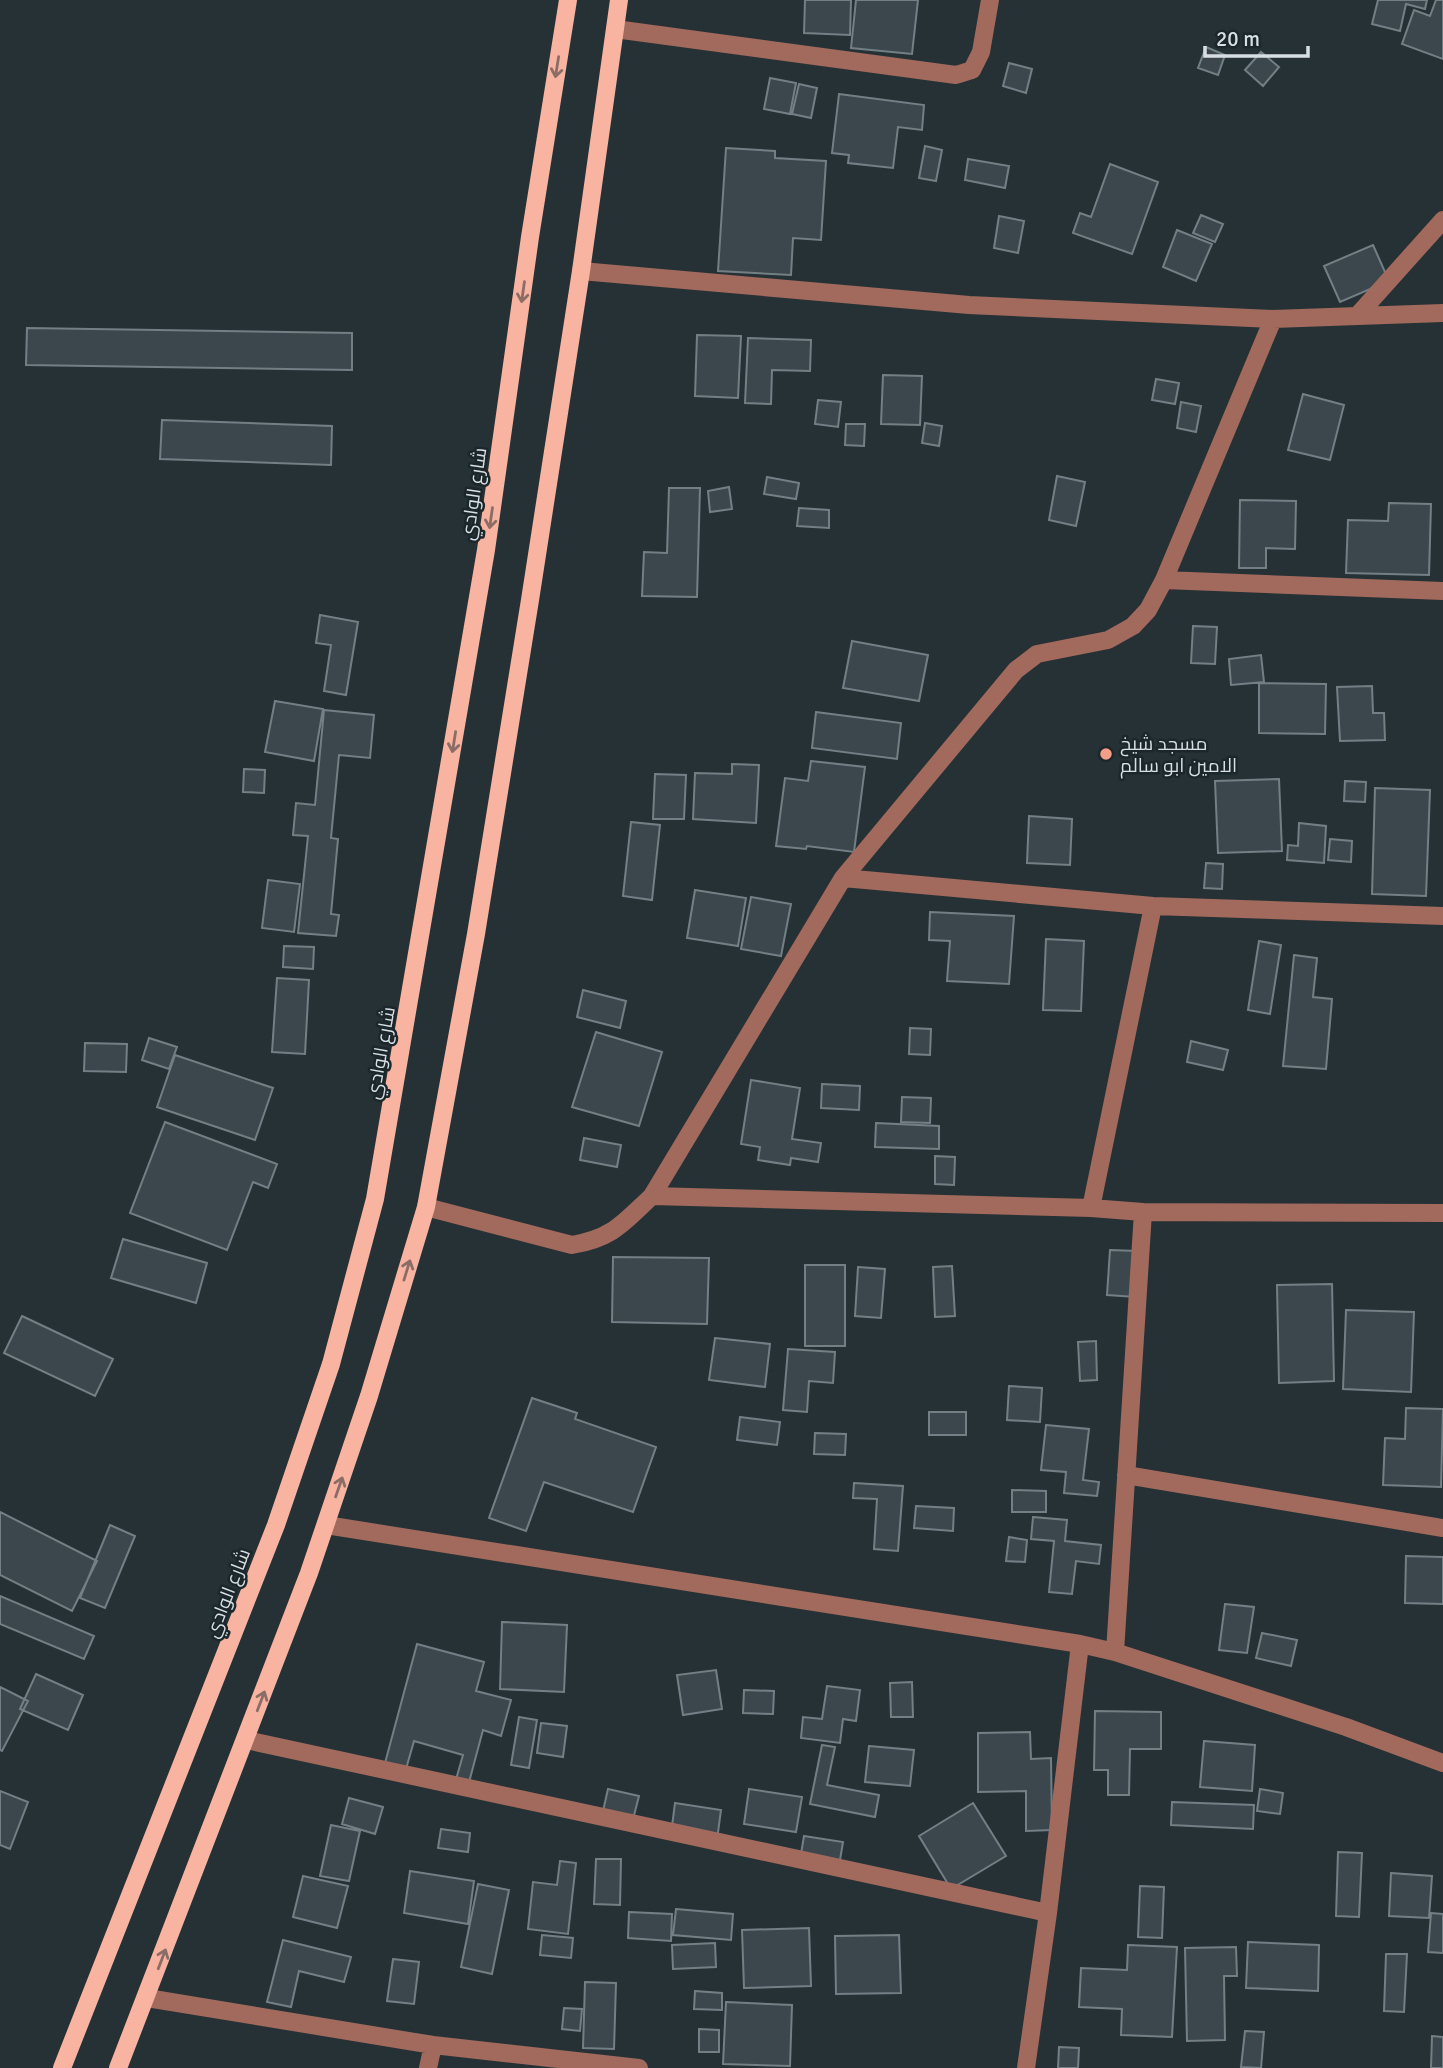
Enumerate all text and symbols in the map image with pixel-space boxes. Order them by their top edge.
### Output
scale bar [1205,14,1308,58]
text: 20 m [1216,26,1260,52]
one-way arrow [550,56,563,78]
one-way arrow [516,280,529,303]
street label: شارع الوادي [456,446,494,542]
one-way arrow [484,506,497,528]
one-way arrow [447,730,460,753]
place label: مسجد شيخ الامين ابو سالم [1120,732,1237,779]
marker: مسجد شيخ الامين ابو سالم [1098,746,1114,762]
street label: شارع الوادي [361,1005,403,1102]
one-way arrow [402,1260,415,1282]
one-way arrow [334,1477,346,1499]
street label: شارع الوادي [200,1545,258,1642]
one-way arrow [255,1690,268,1712]
one-way arrow [157,1949,169,1971]

